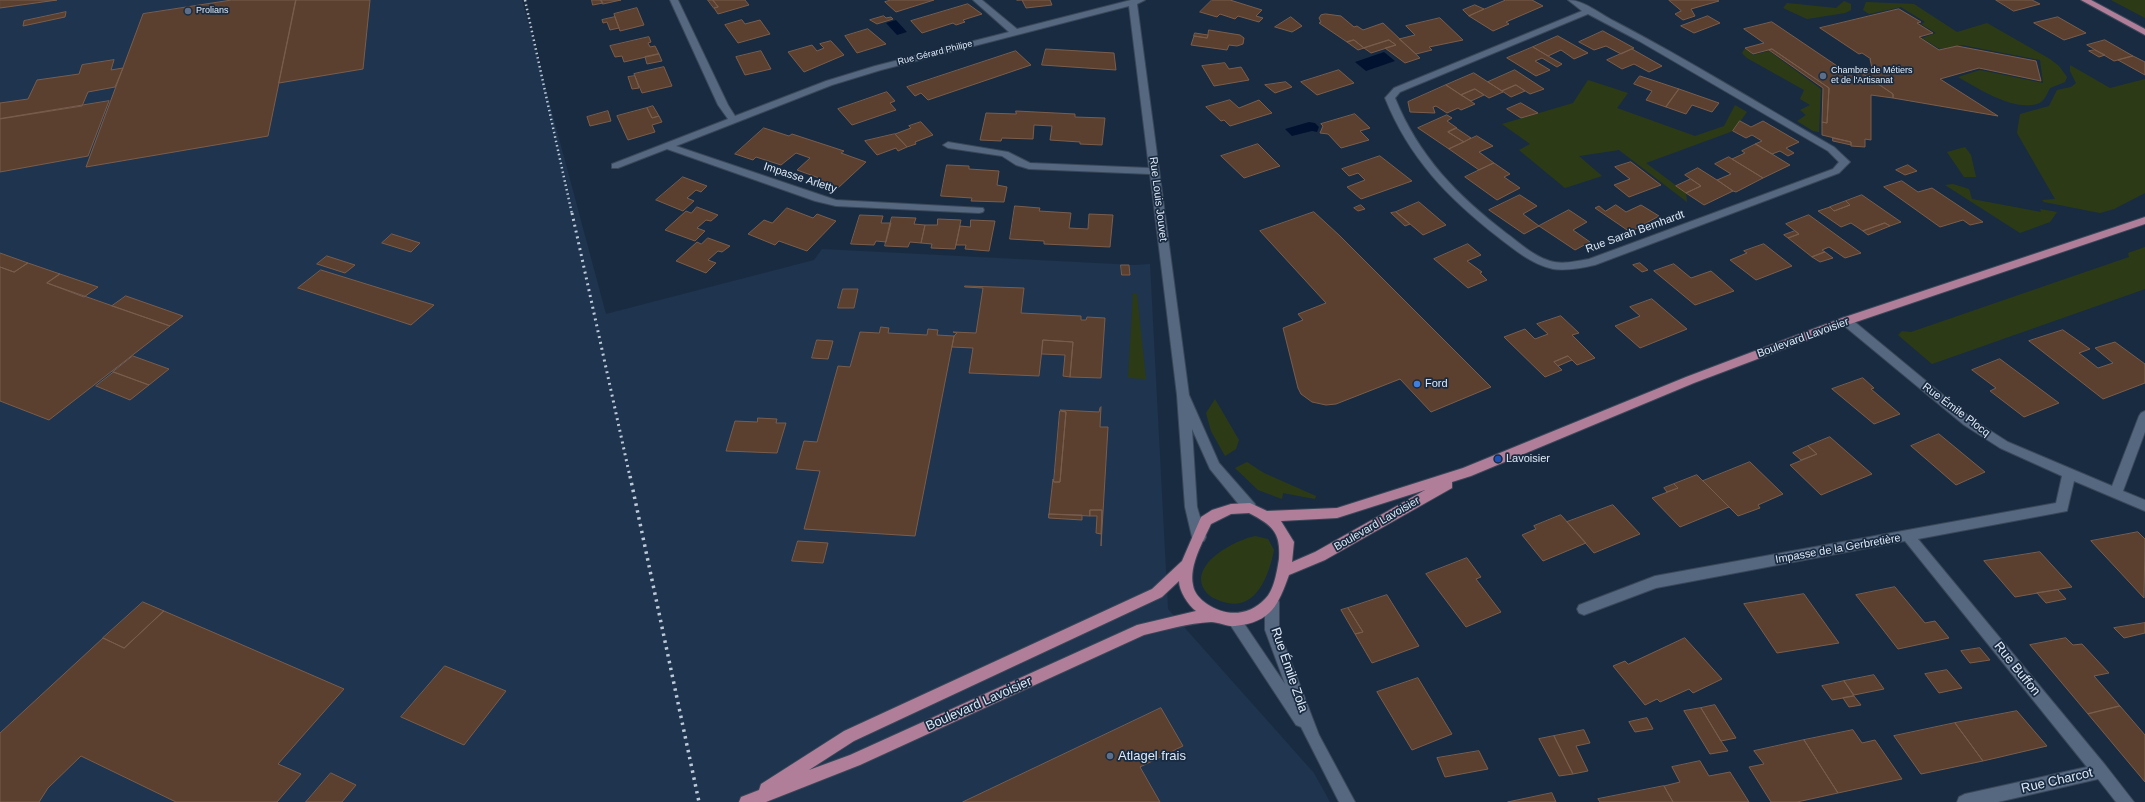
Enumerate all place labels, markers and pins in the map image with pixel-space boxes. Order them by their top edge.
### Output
marker: Prolians [183,6,193,16]
place label: Prolians [196,6,229,16]
place label: Chambre de Métiers et de l'Artisanat [1831,66,1913,87]
marker: Chambre de Métiers et de l'Artisanat [1818,71,1828,81]
place label: Ford [1425,377,1448,391]
marker: Ford [1412,379,1422,389]
place label: Lavoisier [1506,452,1550,466]
marker: Lavoisier [1493,454,1503,464]
place label: Atlagel frais [1118,748,1186,764]
marker: Atlagel frais [1105,751,1115,761]

